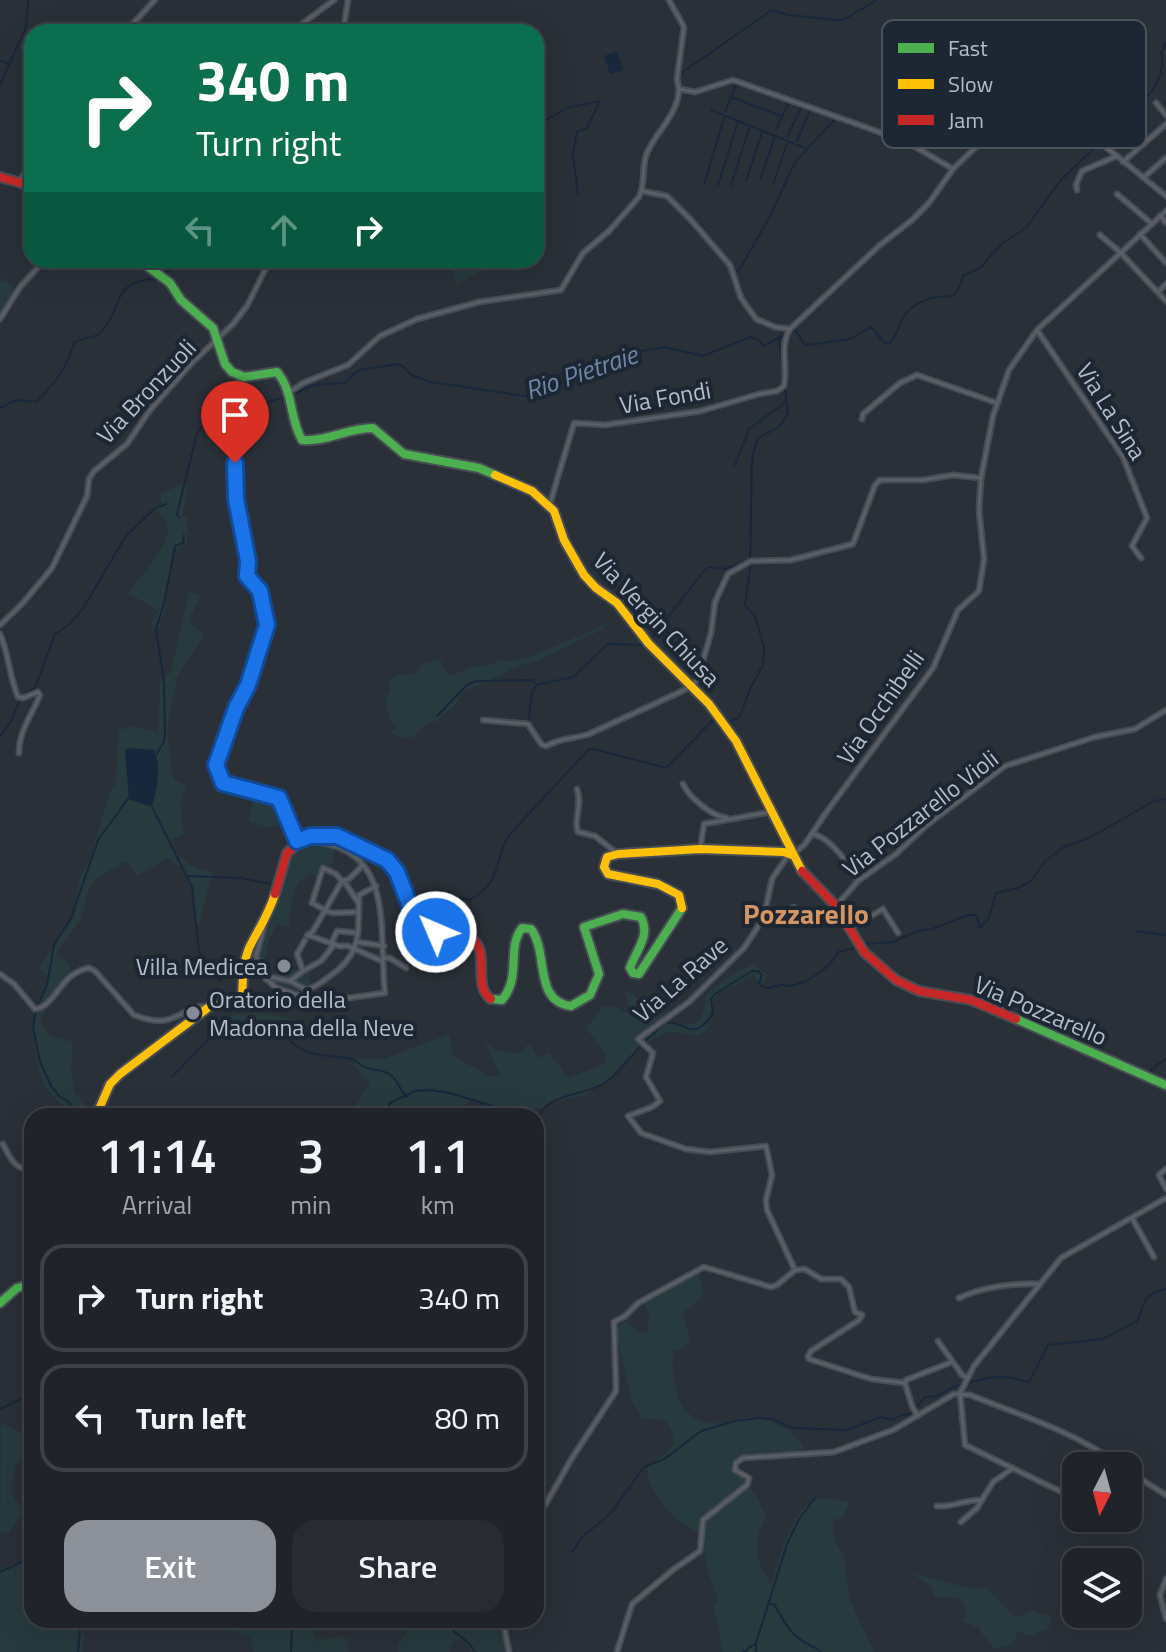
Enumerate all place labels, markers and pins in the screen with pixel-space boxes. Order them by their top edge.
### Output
pin [201,381,269,463]
place label: Villa Medicea [136,948,268,984]
marker: Villa Medicea [275,957,293,975]
place label: Oratorio della Madonna della Neve [209,981,414,1045]
marker: Oratorio della Madonna della Neve [184,1004,202,1022]

